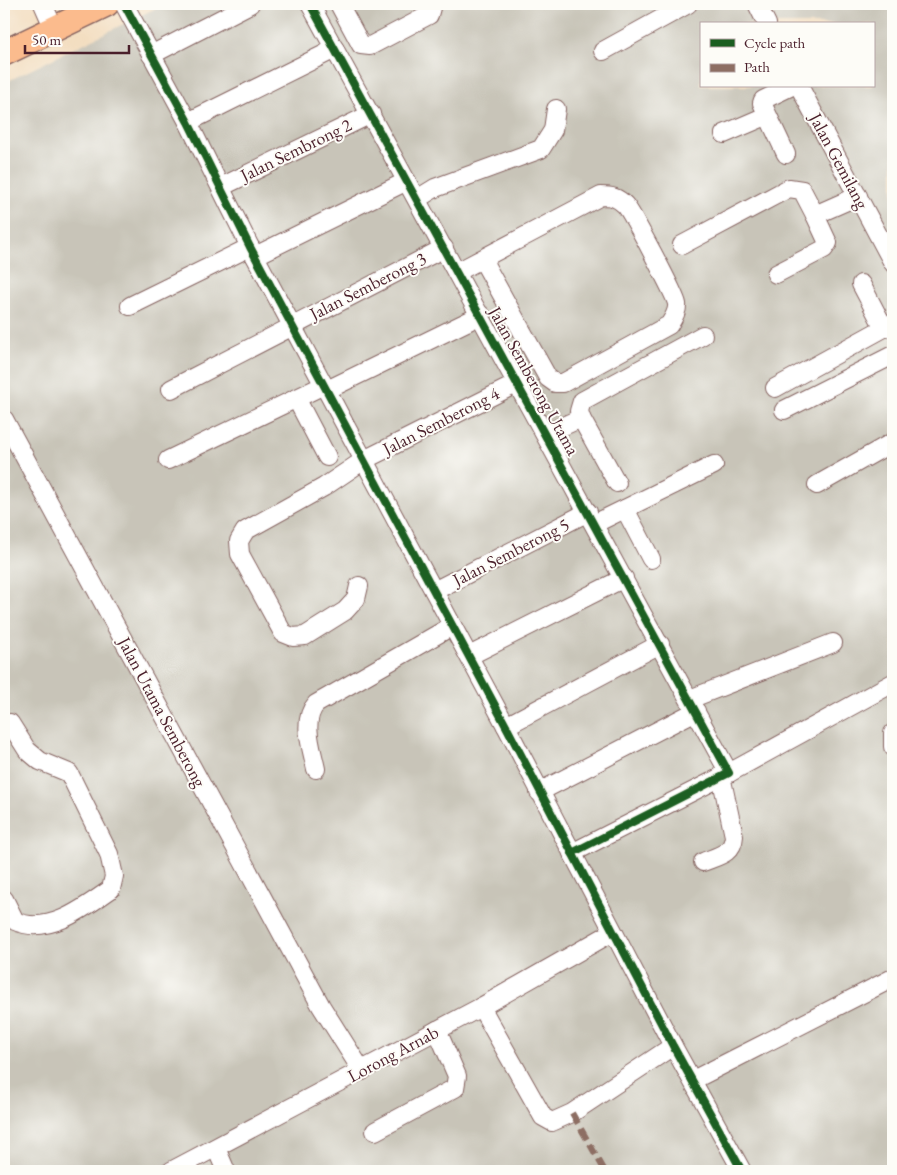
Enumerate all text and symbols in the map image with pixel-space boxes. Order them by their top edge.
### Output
scale bar [25,22,129,54]
legend [700,22,874,88]
text: 50 m [32,30,61,49]
text: Cycle path [744,33,806,52]
text: Path [744,57,770,76]
street label: Jalan Gemilang [804,107,874,213]
street label: Jalan Sembrong 2 [235,113,356,187]
street label: Jalan Semberong 3 [304,246,430,326]
street label: Jalan Semberong Utama [483,301,585,460]
street label: Jalan Semberong 4 [377,381,503,461]
street label: Jalan Semberong 5 [447,512,573,592]
street label: Jalan Utama Semberong [112,631,212,791]
street label: Lorong Arnab [343,1020,442,1087]

